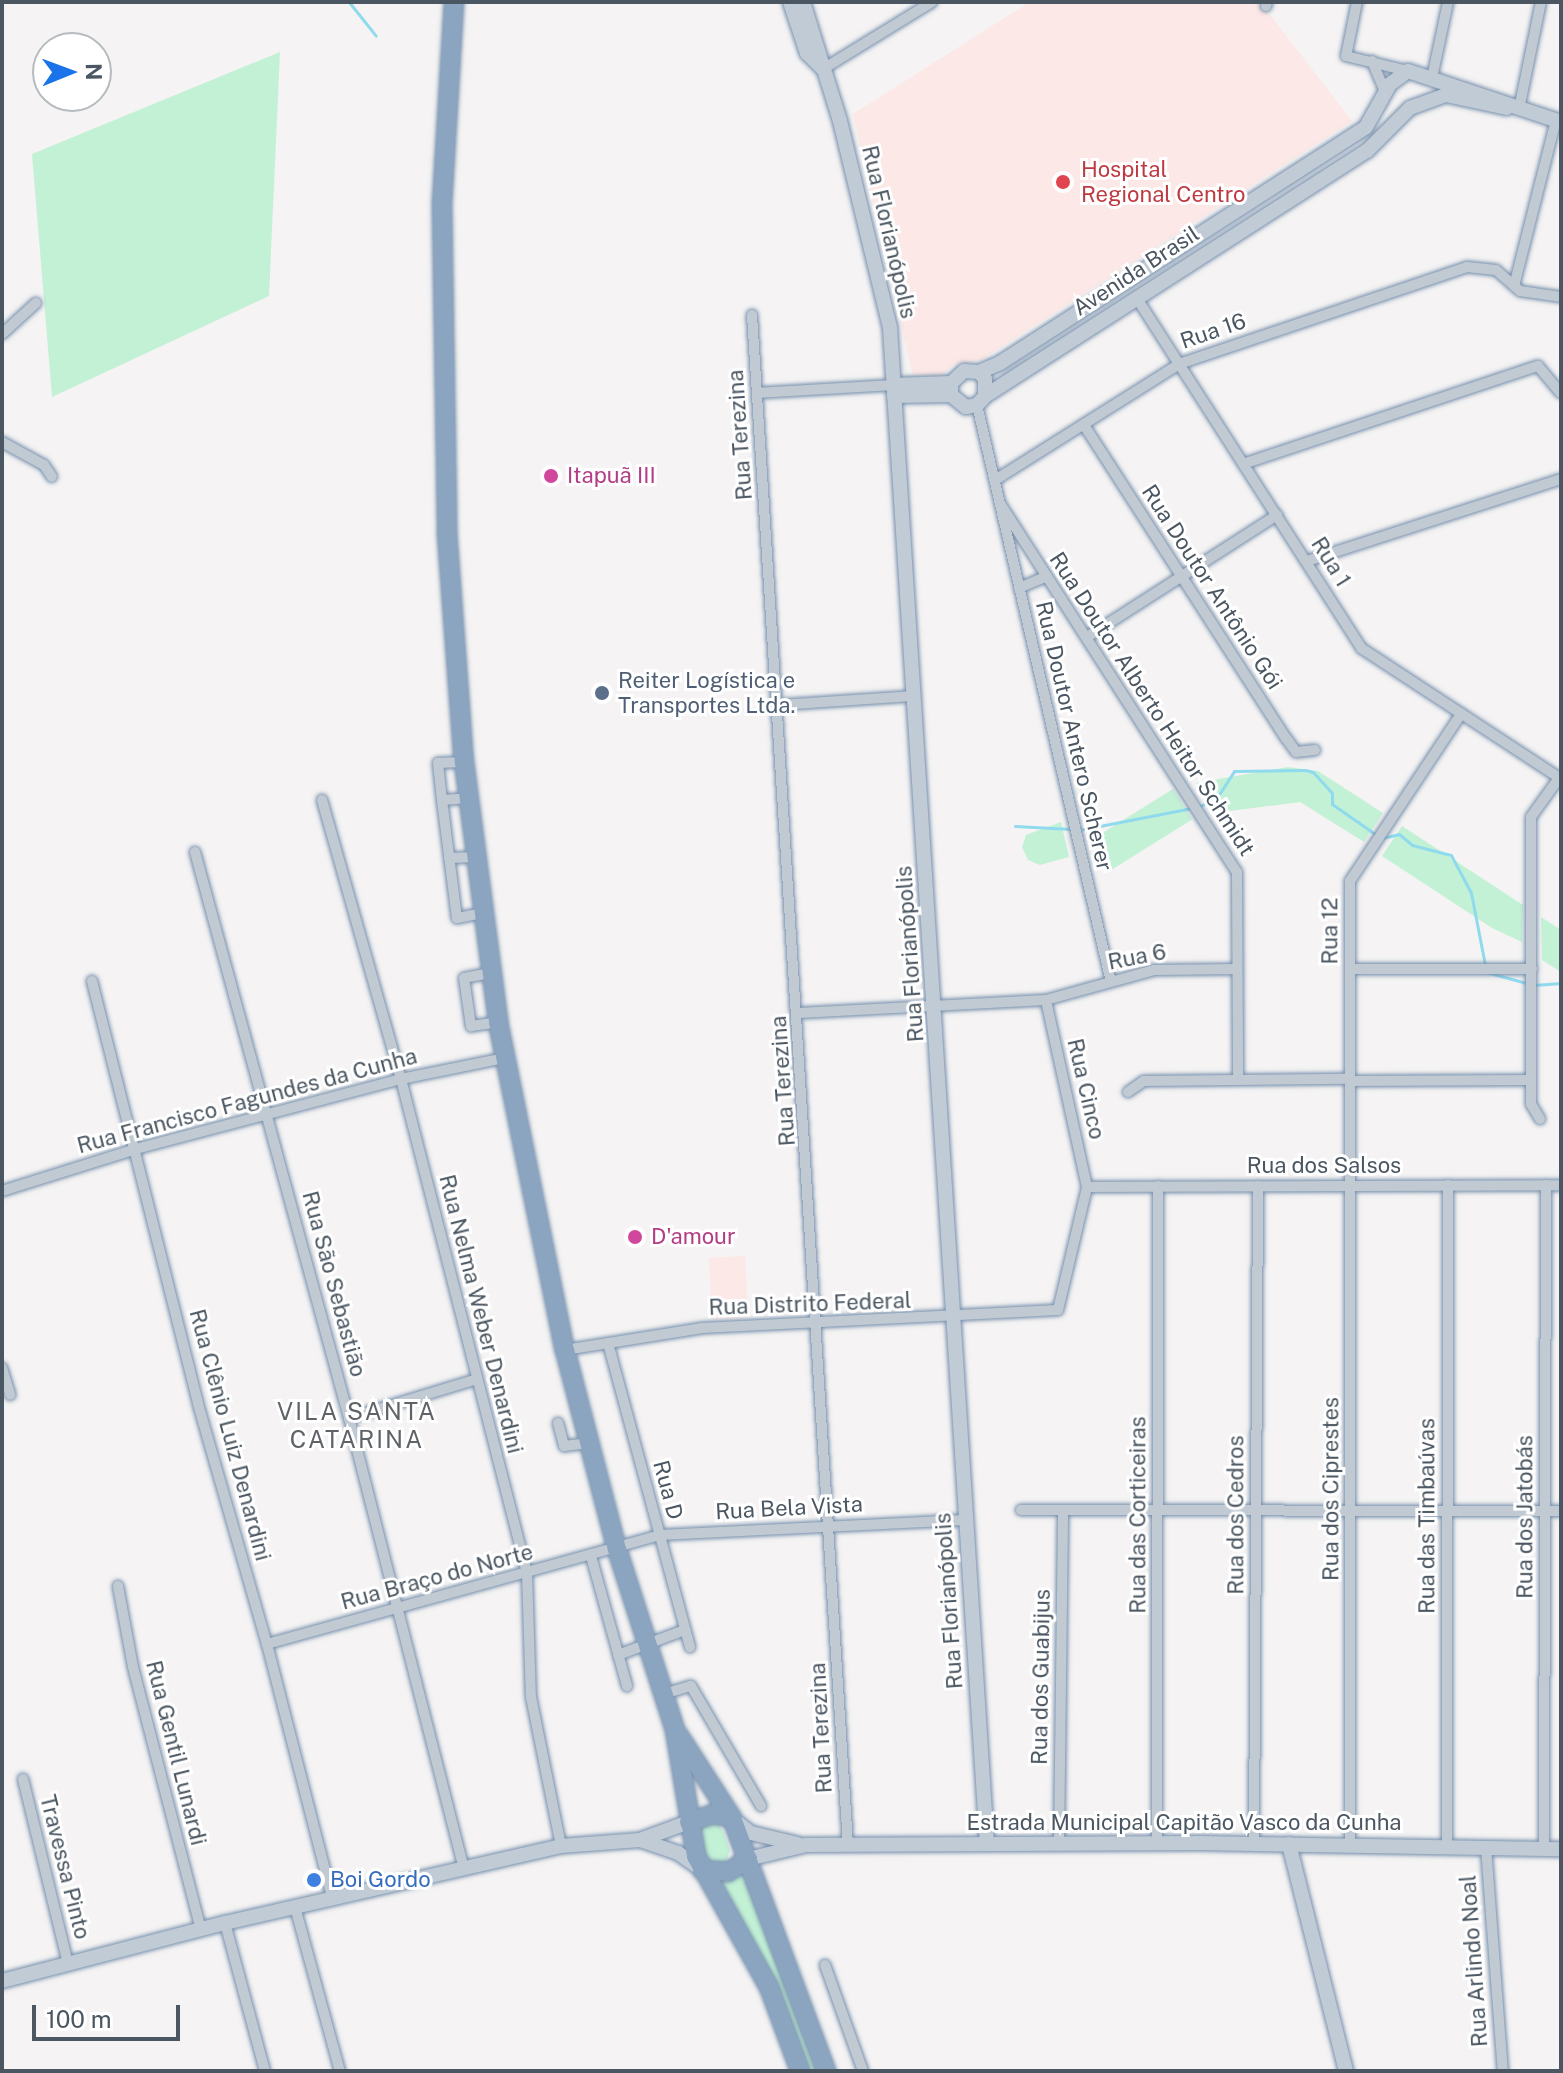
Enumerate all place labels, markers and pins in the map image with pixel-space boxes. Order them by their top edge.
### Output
place label: Hospital Regional Centro [1081,156,1246,208]
marker: Hospital Regional Centro [1052,171,1074,193]
place label: Itapuã III [567,463,656,489]
marker: Itapuã III [542,467,560,485]
place label: Reiter Logística e Transportes Ltda. [618,667,795,718]
marker: Reiter Logística e Transportes Ltda. [593,684,611,702]
place label: D'amour [651,1224,736,1250]
marker: D'amour [626,1228,644,1246]
place label: Boi Gordo [330,1867,431,1893]
marker: Boi Gordo [305,1871,323,1889]

